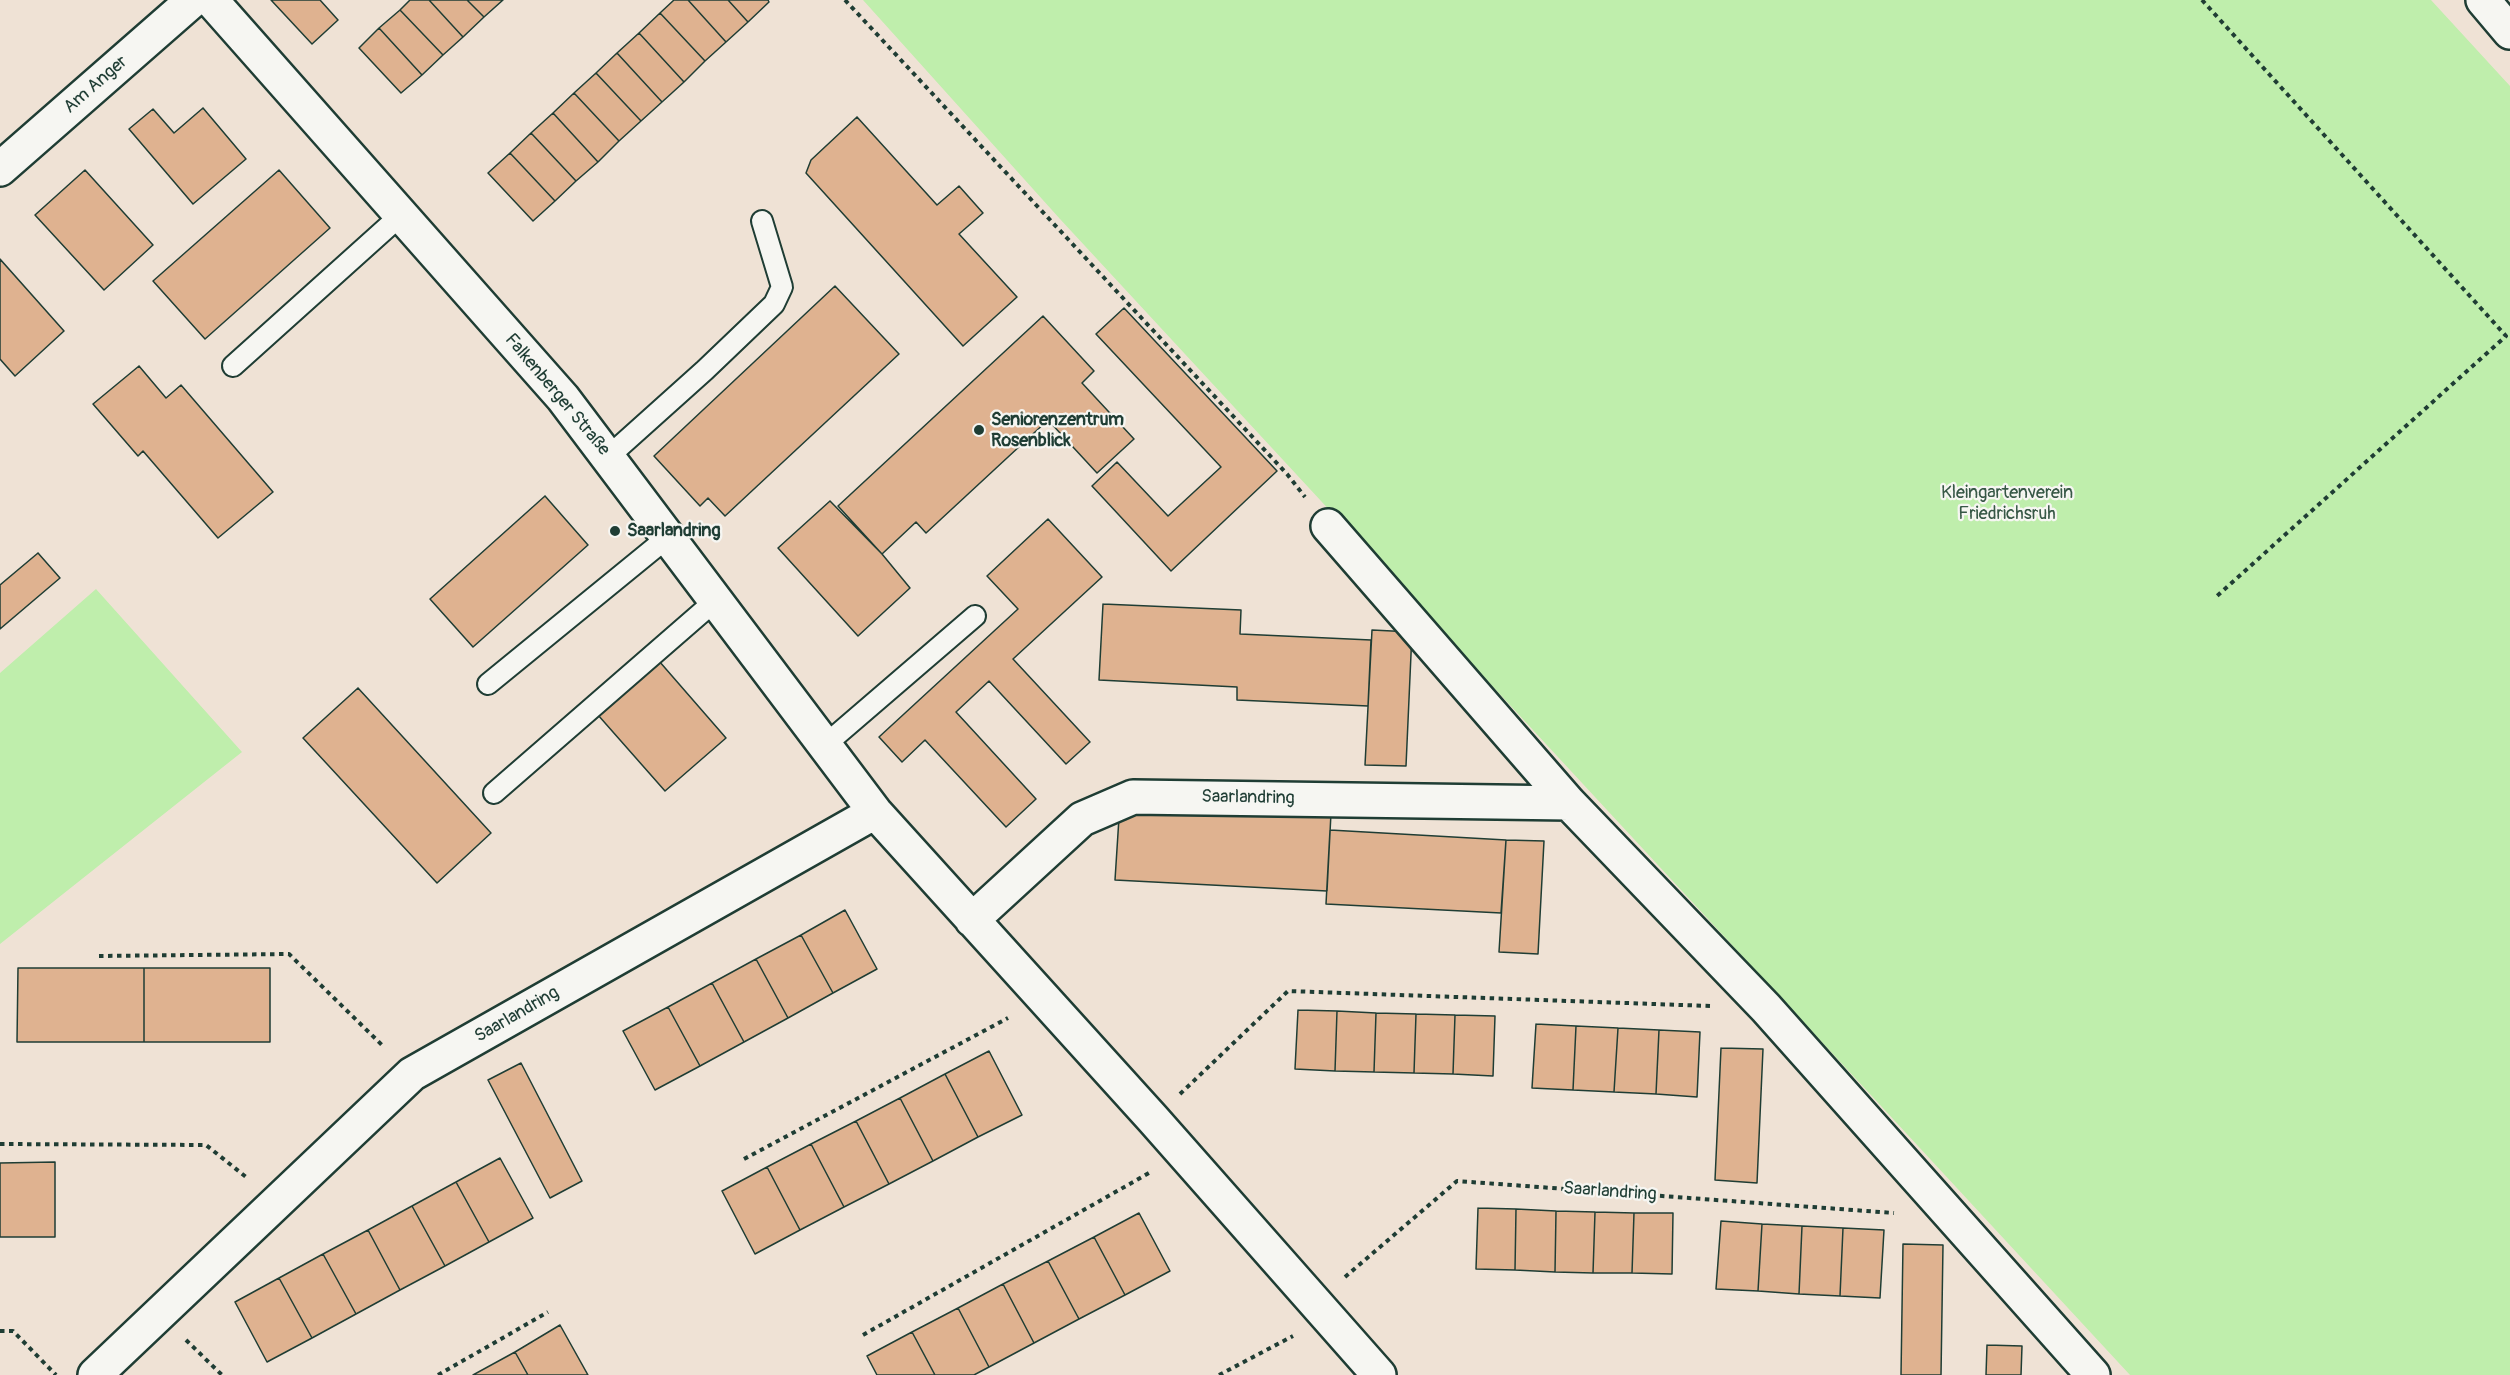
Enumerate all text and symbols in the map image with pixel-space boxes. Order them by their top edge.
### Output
street label: Am Anger [60,51,132,119]
street label: Falkenberger Straße [500,330,614,460]
place label: Seniorenzentrum Rosenblick [991,409,1124,452]
marker: Seniorenzentrum Rosenblick [972,423,986,437]
park label: Kleingartenverein Friedrichsruh [1941,482,2073,524]
place label: Saarlandring [627,520,720,542]
marker: Saarlandring [608,524,622,538]
street label: Saarlandring [1201,786,1295,810]
street label: Saarlandring [471,982,563,1048]
street label: Saarlandring [1563,1178,1657,1206]

